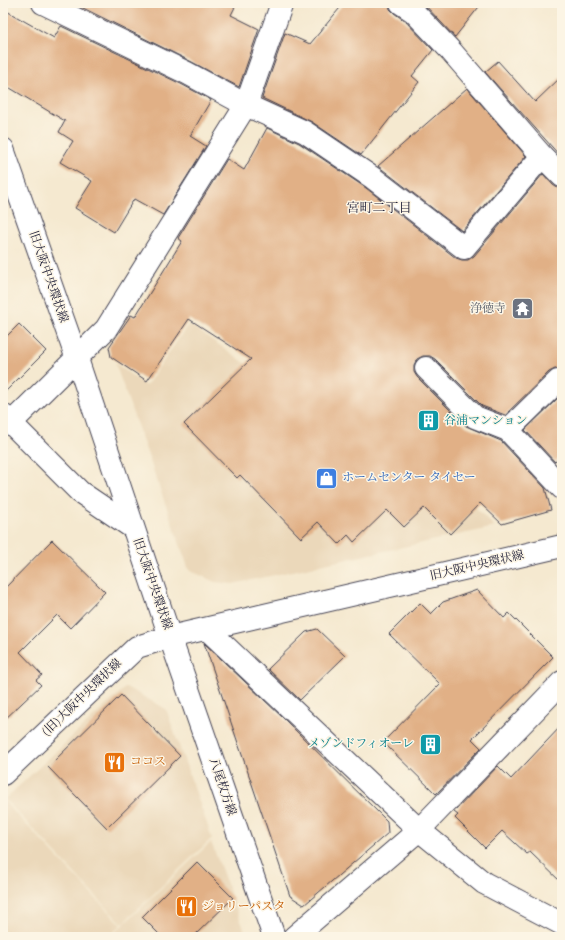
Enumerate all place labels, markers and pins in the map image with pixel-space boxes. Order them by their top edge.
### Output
temple icon: 浄徳寺 [509,296,535,322]
place label: 浄徳寺 [470,301,506,315]
building icon: 谷浦マンション [415,408,441,434]
place label: 谷浦マンション [444,414,527,427]
shop icon: ホームセンター タイセー [313,465,339,491]
place label: ホームセンター タイセー [342,471,476,484]
building icon: メゾンドフィオーレ [417,731,443,757]
place label: メゾンドフィオーレ [308,736,414,750]
restaurant icon: ココス [101,749,127,775]
place label: ココス [130,756,166,768]
restaurant icon: ジョリーパスタ [174,894,200,920]
place label: ジョリーパスタ [202,900,285,913]

